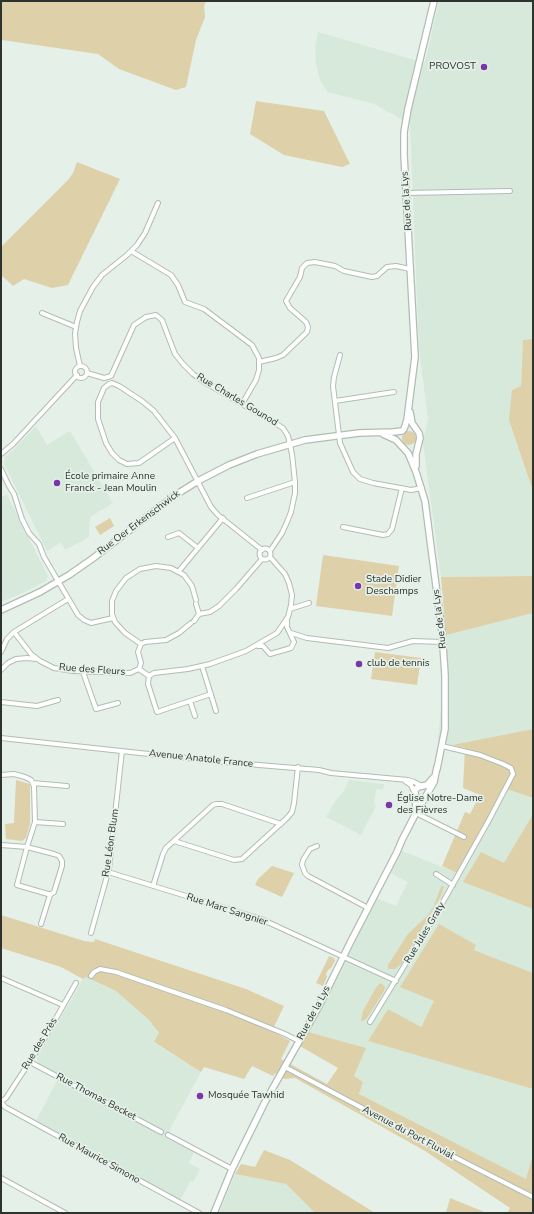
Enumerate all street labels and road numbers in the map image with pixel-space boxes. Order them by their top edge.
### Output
street label: Rue de la Lys [399,171,415,231]
street label: Rue Charles Gounod [194,371,280,429]
street label: Rue Oer Erkenschwick [95,488,183,558]
street label: Rue de la Lys [430,589,450,649]
street label: Rue des Fleurs [58,662,126,678]
street label: Avenue Anatole France [148,748,254,770]
street label: Rue Léon Blum [100,808,122,878]
street label: Rue Marc Sangnier [185,891,269,929]
street label: Rue Jules Graty [402,900,448,966]
street label: Rue de la Lys [295,984,333,1042]
street label: Rue des Près [20,1016,60,1072]
street label: Rue Thomas Becket [54,1071,138,1123]
street label: Avenue du Port Fluvial [360,1104,456,1162]
street label: Rue Maurice Simono [56,1131,142,1187]

